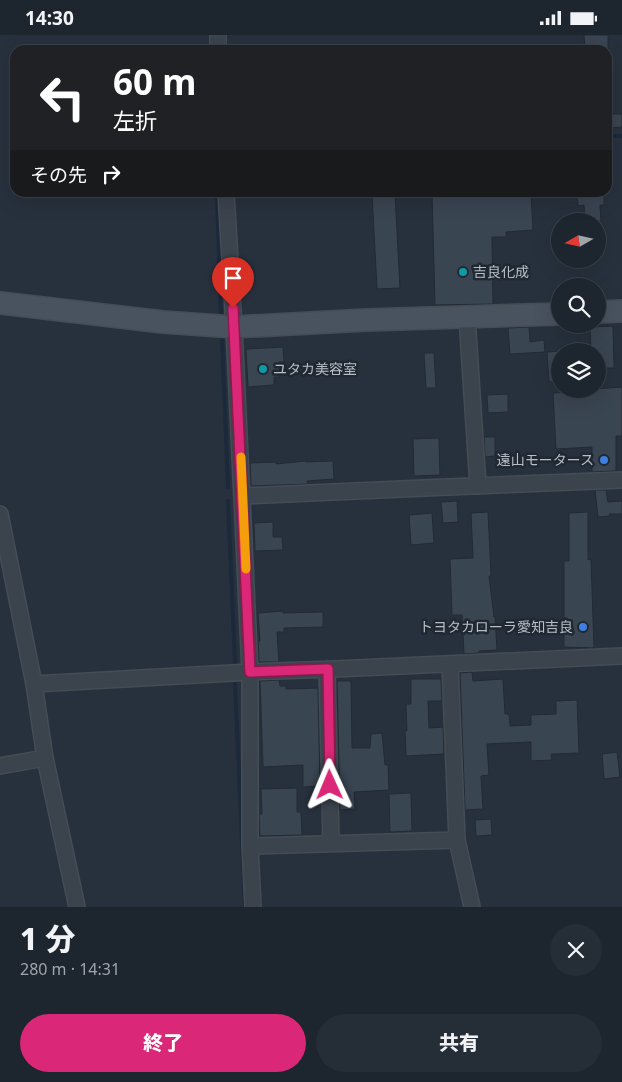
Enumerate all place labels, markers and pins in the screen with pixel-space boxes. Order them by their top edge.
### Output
pin [212,257,254,308]
place label: 吉良化成 [473,262,529,281]
marker: 吉良化成 [457,266,469,278]
place label: ユタカ美容室 [273,359,357,378]
marker: ユタカ美容室 [257,363,269,375]
place label: 遠山モータース [497,450,594,469]
marker: 遠山モータース [598,454,610,466]
place label: トヨタカローラ愛知吉良 [419,617,573,636]
marker: トヨタカローラ愛知吉良 [577,621,589,633]

